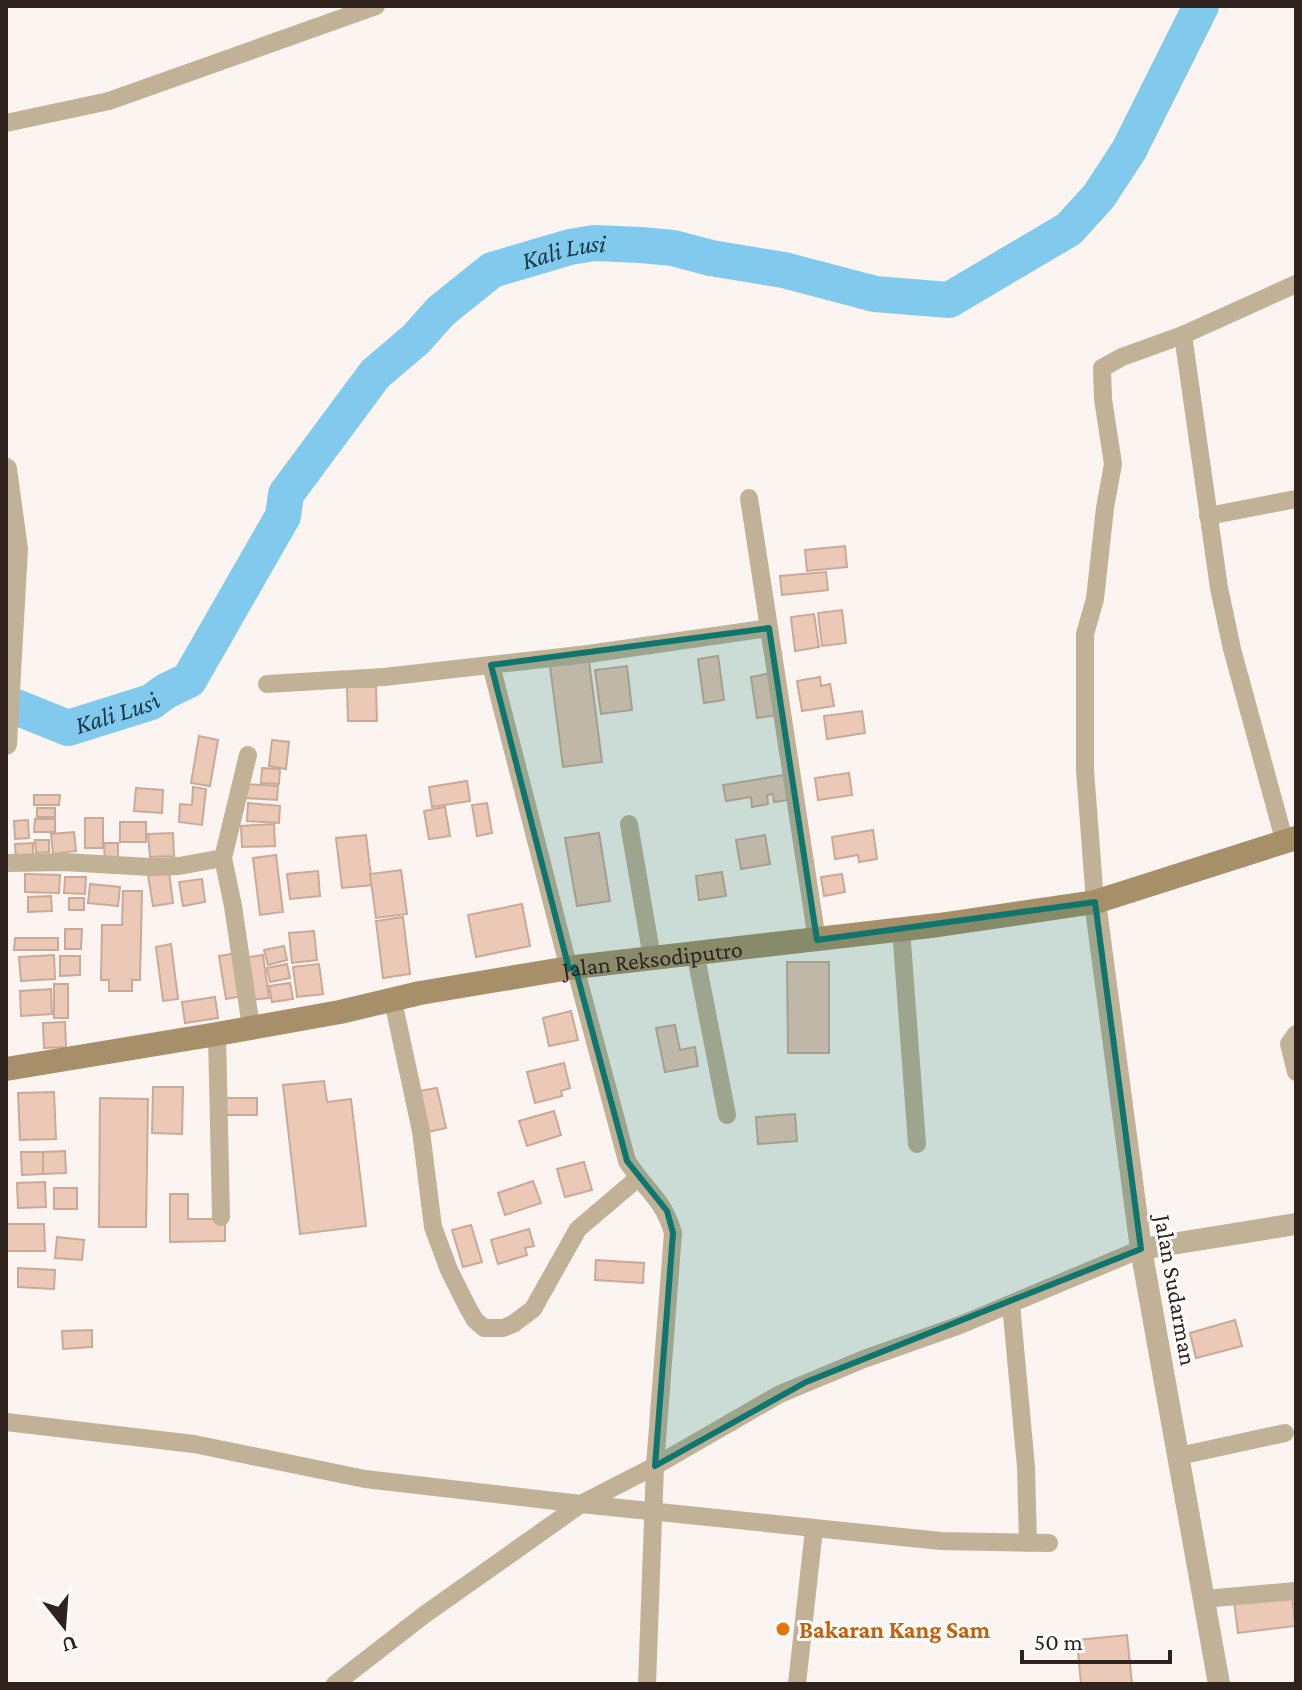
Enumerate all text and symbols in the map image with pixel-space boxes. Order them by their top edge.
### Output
water label: Kali Lusi [518,228,607,275]
water label: Kali Lusi [71,686,165,739]
street label: Jalan Reksodiputro [558,934,744,983]
street label: Jalan Sudarman [1149,1211,1203,1368]
north arrow [24,1586,104,1666]
scale bar [1022,1614,1170,1664]
place label: Bakaran Kang Sam [799,1616,991,1643]
marker: Bakaran Kang Sam [774,1620,792,1638]
text: 50 m [1034,1628,1083,1655]
text: U [59,1630,81,1659]

